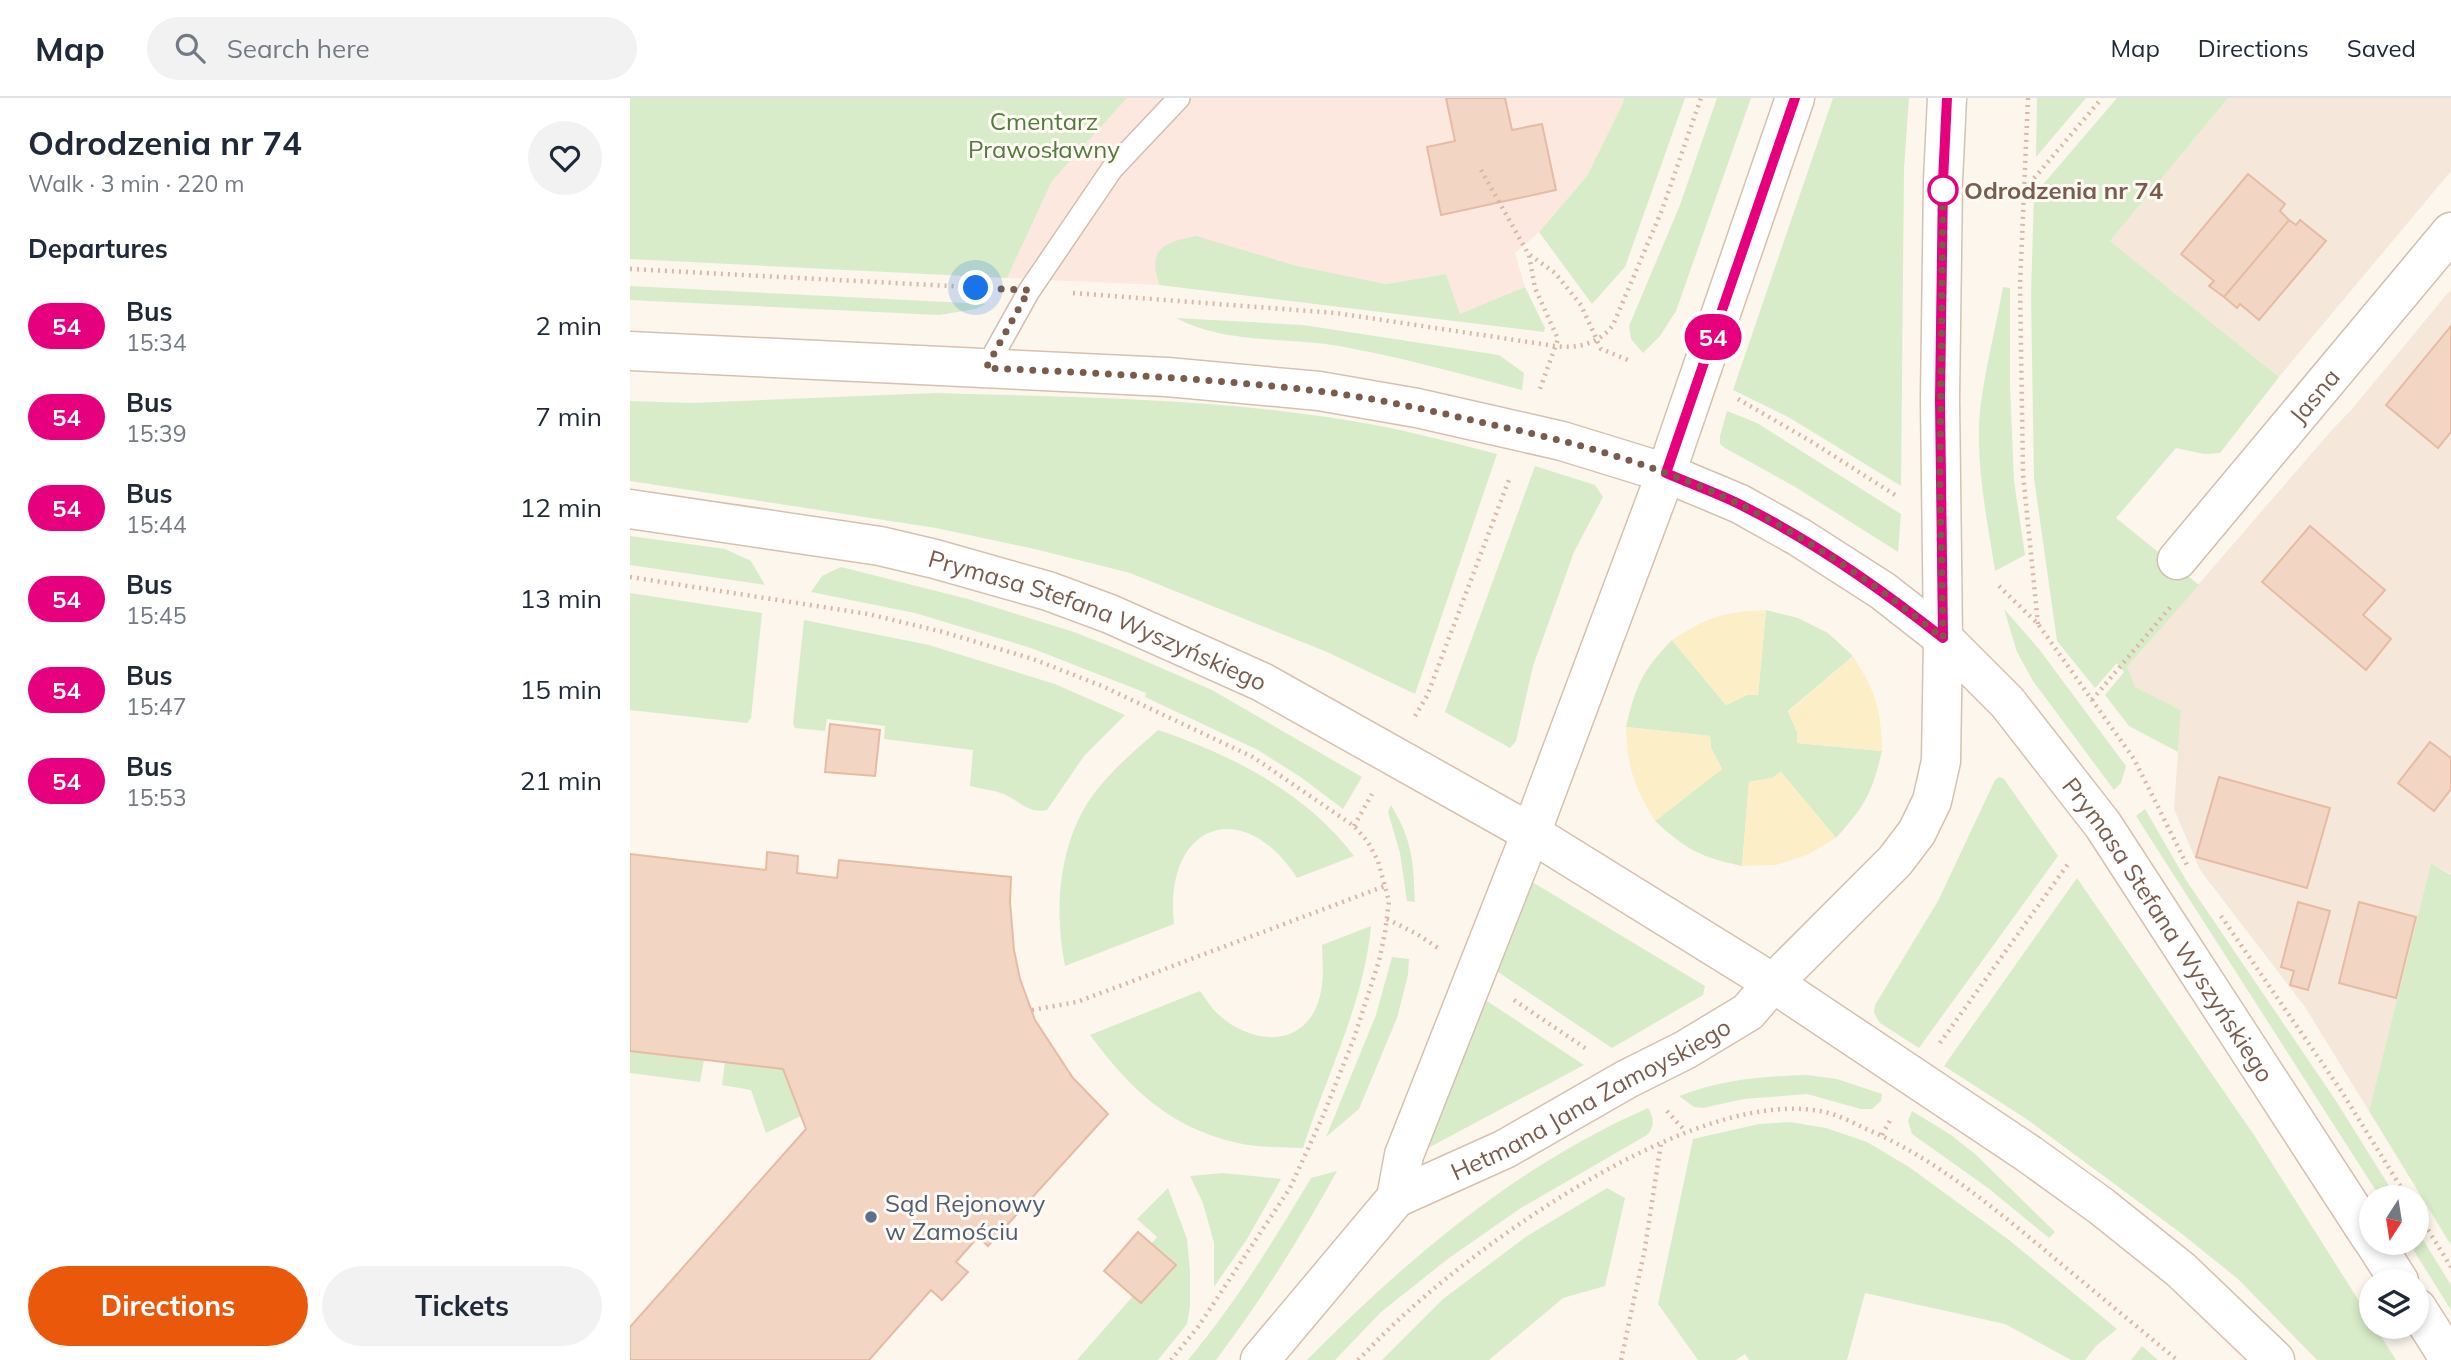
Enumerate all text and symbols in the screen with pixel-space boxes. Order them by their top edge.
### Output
search box [147,17,637,80]
text: Map [35,28,105,69]
icon: search [171,29,209,67]
text: Search here [227,32,370,65]
text: Map [2110,33,2160,63]
text: Directions [2198,33,2309,63]
text: Saved [2347,33,2416,63]
park label: Cmentarz Prawosławny [968,106,1120,164]
button: heart [528,121,602,195]
text: Odrodzenia nr 74 [28,122,302,163]
text: Walk · 3 min · 220 m [28,169,245,198]
marker: Odrodzenia nr 74 [1928,175,1958,205]
place label: Odrodzenia nr 74 [1964,175,2163,205]
text: Departures [28,232,168,265]
your location [958,270,993,305]
text: Bus [126,295,172,328]
text: 2 min [535,309,602,342]
text: 54 [52,311,81,341]
line badge: 54 [1682,314,1744,360]
text: 54 [1699,322,1727,352]
text: 15:34 [126,328,186,357]
street label: Jasna [2283,362,2346,429]
text: Bus [126,386,172,419]
text: 7 min [535,400,602,433]
text: 54 [52,402,81,432]
text: 15:39 [126,419,186,448]
text: Bus [126,477,172,510]
text: 12 min [520,491,602,524]
text: 54 [52,493,81,523]
text: 15:44 [126,510,186,539]
street label: Prymasa Stefana Wyszyńskiego [925,543,1271,697]
text: Bus [126,568,172,601]
text: 13 min [520,582,602,615]
text: 54 [52,584,81,614]
text: 15:45 [126,601,186,630]
text: Bus [126,659,172,692]
text: 15 min [520,673,602,706]
text: 54 [52,675,81,705]
text: 15:47 [126,692,186,721]
text: Bus [126,750,172,783]
text: 21 min [520,764,602,797]
text: 54 [52,766,81,796]
street label: Prymasa Stefana Wyszyńskiego [2056,771,2281,1088]
text: 15:53 [126,783,186,812]
street label: Hetmana Jana Zamoyskiego [1446,1011,1736,1186]
north arrow [2359,1185,2429,1255]
map controls [2359,1185,2429,1339]
place label: Sąd Rejonowy w Zamościu [885,1188,1046,1246]
marker: Sąd Rejonowy w Zamościu [863,1209,879,1225]
button: Directions [28,1266,308,1346]
button: Tickets [322,1266,602,1346]
button: layers [2359,1269,2429,1339]

